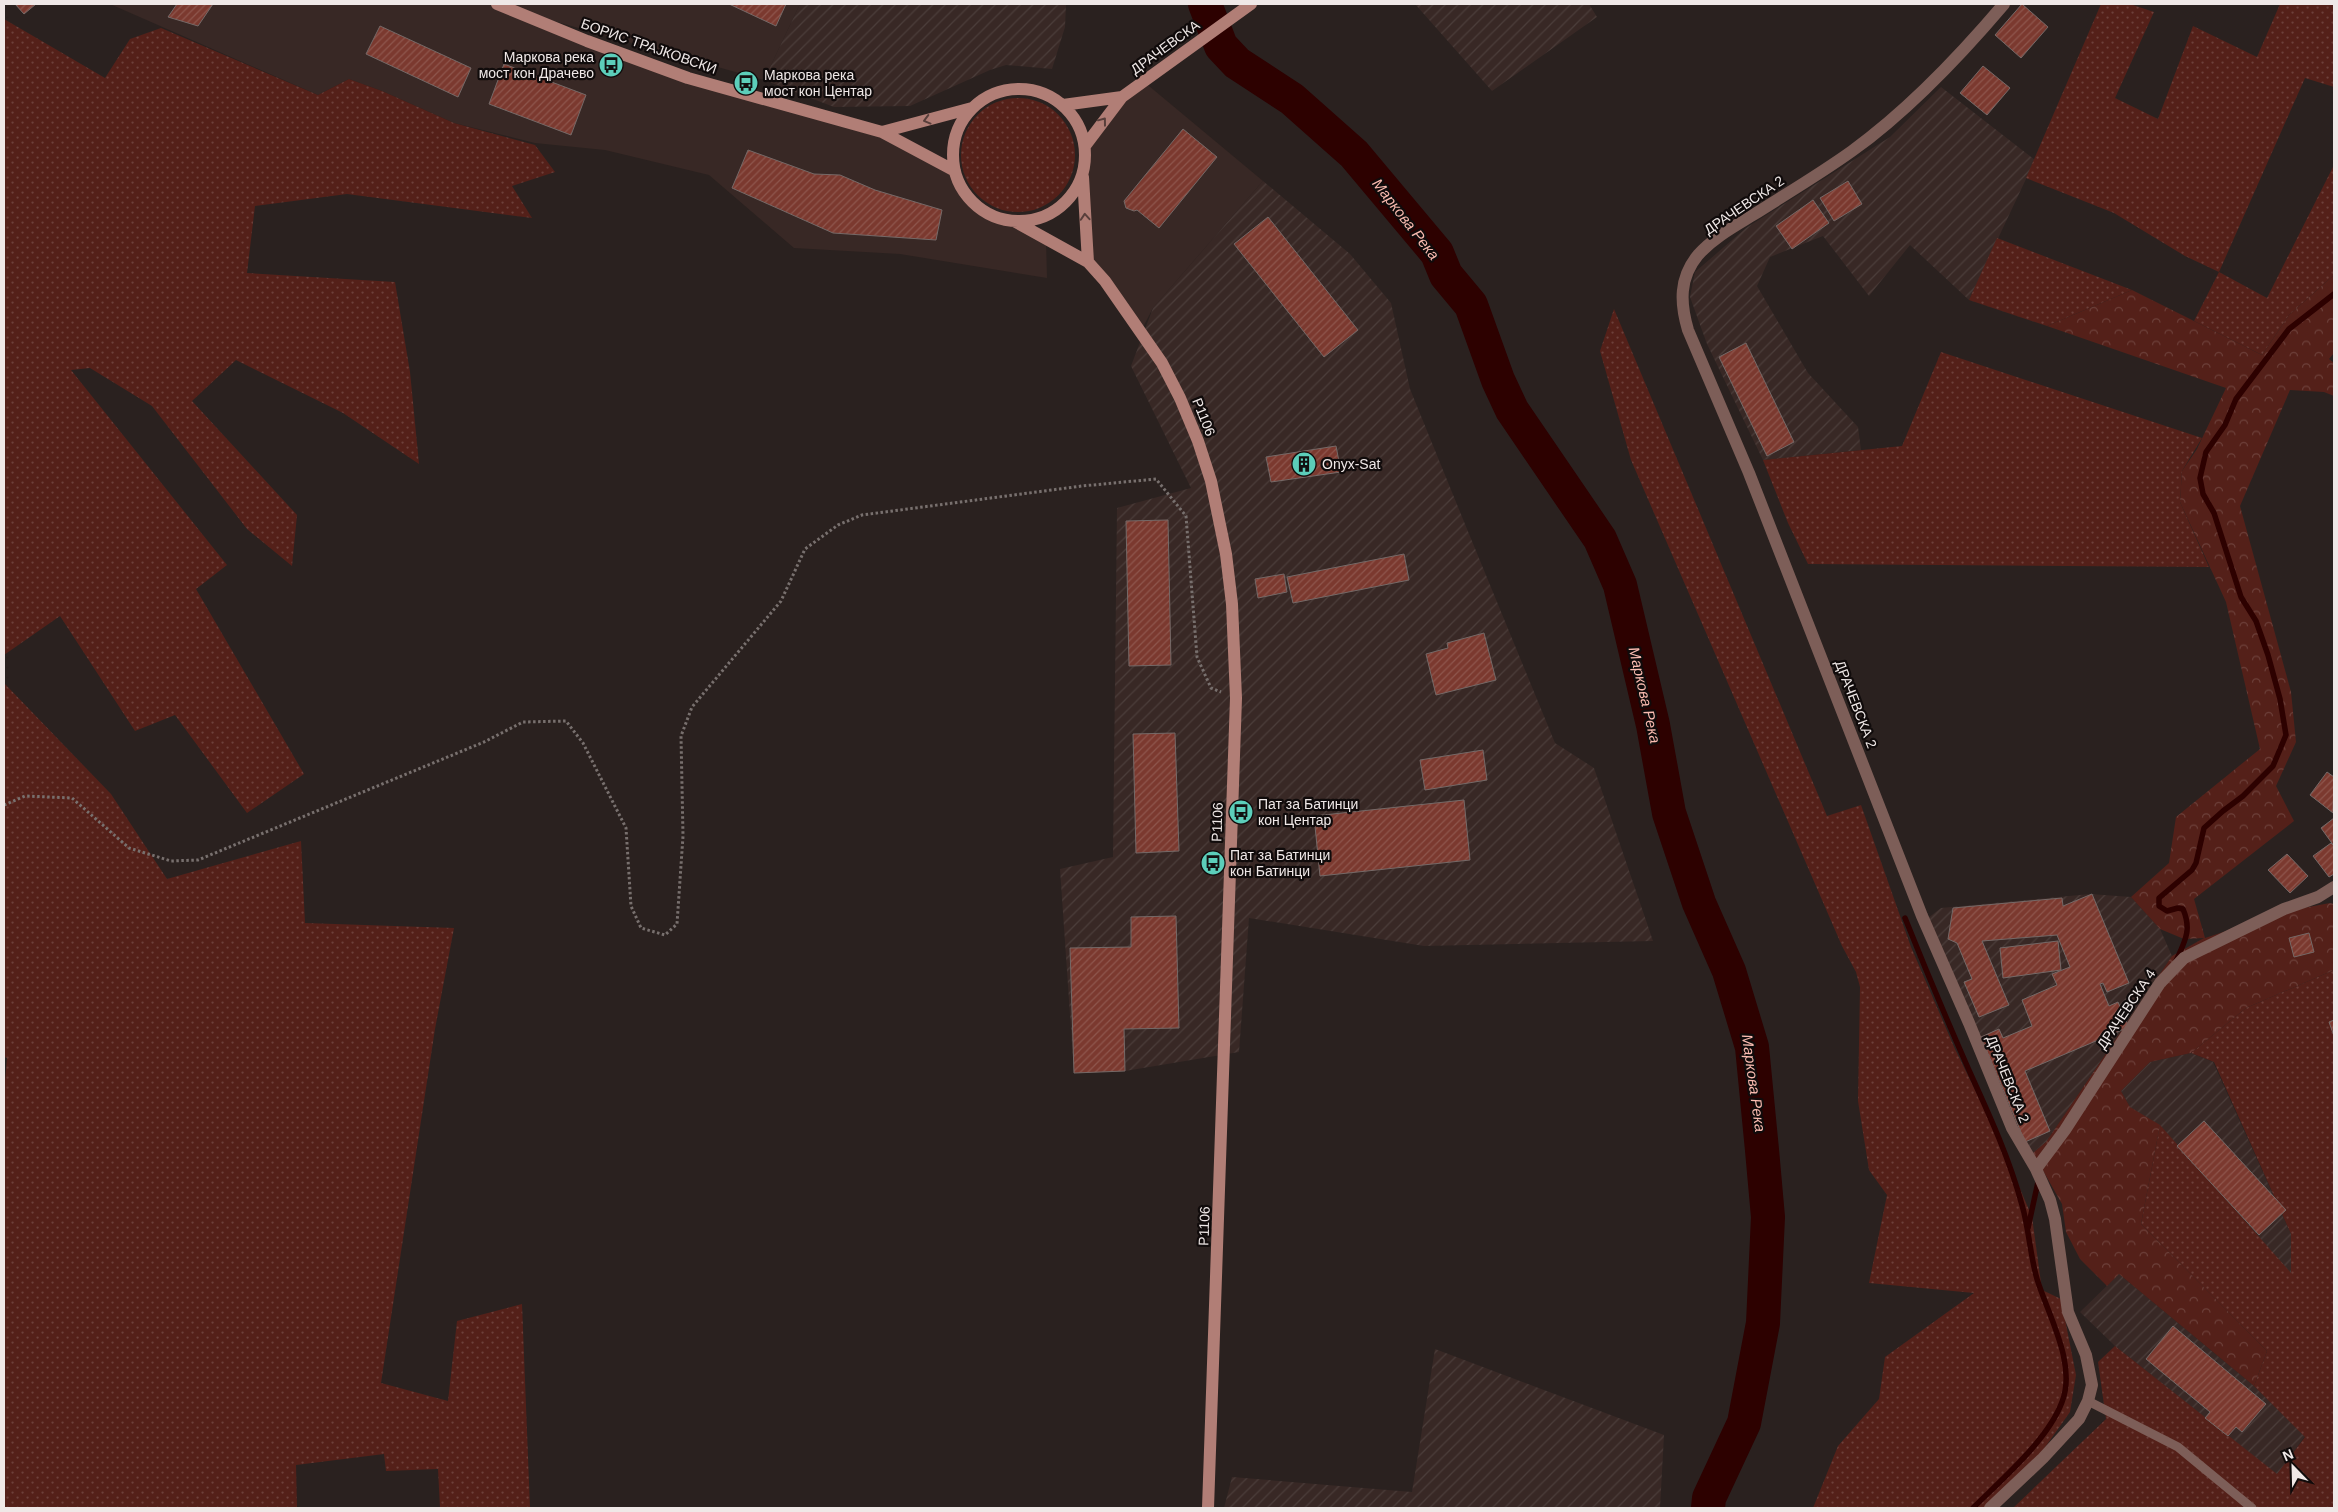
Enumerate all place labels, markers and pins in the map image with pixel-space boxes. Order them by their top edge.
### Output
place label: Маркова река мост кон Драчево [479,49,594,81]
bus stop icon: Маркова река мост кон Драчево [598,52,624,78]
place label: Маркова река мост кон Центар [764,67,872,99]
bus stop icon: Маркова река мост кон Центар [733,70,759,96]
building icon: Onyx-Sat [1291,451,1317,477]
place label: Onyx-Sat [1322,456,1380,472]
place label: Пат за Батинци кон Центар [1258,796,1358,828]
bus stop icon: Пат за Батинци кон Центар [1228,799,1254,825]
place label: Пат за Батинци кон Батинци [1230,847,1330,879]
bus stop icon: Пат за Батинци кон Батинци [1200,850,1226,876]

